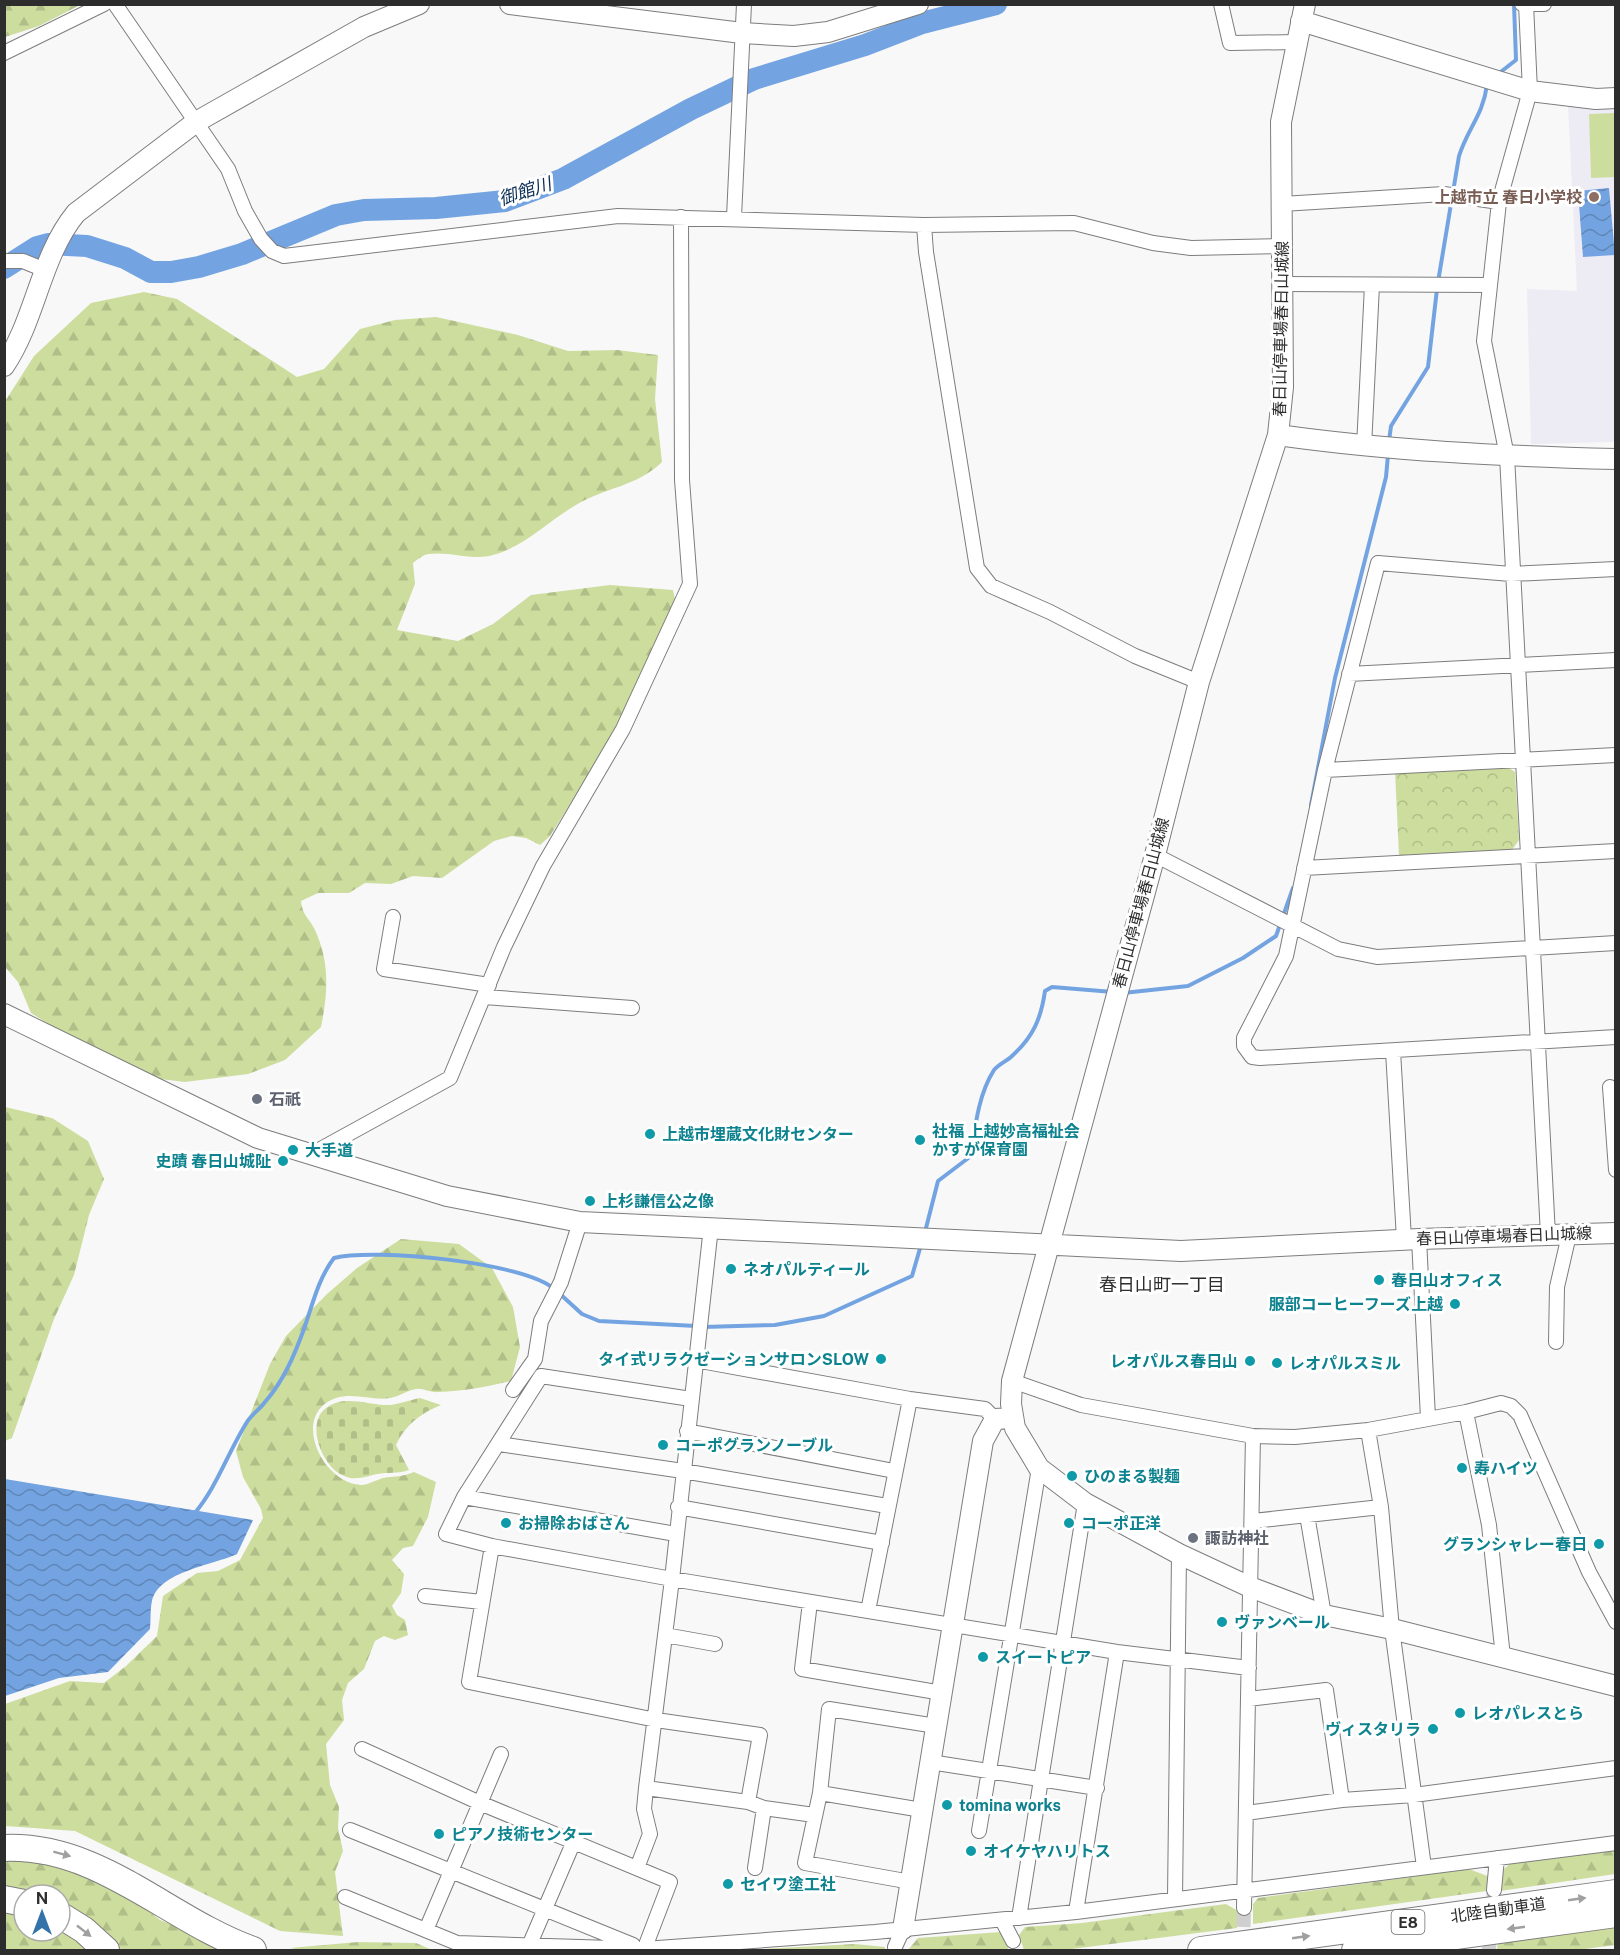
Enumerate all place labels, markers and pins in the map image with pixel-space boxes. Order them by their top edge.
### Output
place label: 上越市立 春日小学校 [1434,188,1582,207]
marker: 上越市立 春日小学校 [1587,190,1601,204]
place label: 石祇 [269,1090,301,1109]
marker: 石祇 [250,1092,264,1106]
place label: 社福 上越妙高福祉会 かすが保育園 [932,1122,1080,1159]
place label: 上越市埋蔵文化財センター [662,1125,854,1144]
marker: 上越市埋蔵文化財センター [643,1127,657,1141]
marker: 社福 上越妙高福祉会 かすが保育園 [913,1133,927,1147]
place label: 大手道 [305,1141,353,1160]
marker: 大手道 [286,1143,300,1157]
place label: 史蹟 春日山城阯 [155,1152,271,1171]
marker: 史蹟 春日山城阯 [276,1154,290,1168]
place label: 上杉謙信公之像 [602,1192,714,1211]
marker: 上杉謙信公之像 [583,1194,597,1208]
place label: ネオパルティール [743,1260,870,1279]
marker: ネオパルティール [724,1262,738,1276]
place label: 春日山オフィス [1391,1271,1503,1290]
marker: 春日山オフィス [1372,1273,1386,1287]
place label: 服部コーヒーフーズ上越 [1269,1295,1443,1314]
marker: 服部コーヒーフーズ上越 [1448,1297,1462,1311]
place label: タイ式リラクゼーションサロンSLOW [598,1350,869,1369]
marker: タイ式リラクゼーションサロンSLOW [874,1352,888,1366]
place label: レオパルス春日山 [1110,1352,1238,1371]
marker: レオパルス春日山 [1243,1354,1257,1368]
place label: レオパルスミル [1289,1354,1401,1373]
marker: レオパルスミル [1270,1356,1284,1370]
place label: コーポグランノーブル [675,1436,833,1455]
marker: コーポグランノーブル [656,1438,670,1452]
place label: 寿ハイツ [1474,1459,1538,1478]
marker: 寿ハイツ [1455,1461,1469,1475]
place label: ひのまる製麺 [1084,1467,1180,1486]
marker: ひのまる製麺 [1065,1469,1079,1483]
place label: お掃除おばさん [518,1514,630,1533]
place label: コーポ正洋 [1081,1514,1161,1533]
marker: お掃除おばさん [499,1516,513,1530]
marker: コーポ正洋 [1062,1516,1076,1530]
place label: 諏訪神社 [1205,1529,1269,1548]
marker: 諏訪神社 [1186,1531,1200,1545]
place label: グランシャレー春日 [1443,1535,1587,1554]
marker: グランシャレー春日 [1592,1537,1606,1551]
place label: ヴァンベール [1234,1613,1330,1632]
marker: ヴァンベール [1215,1615,1229,1629]
place label: スイートピア [995,1648,1091,1667]
marker: スイートピア [976,1650,990,1664]
place label: レオパレスとら [1472,1704,1584,1723]
marker: レオパレスとら [1453,1706,1467,1720]
place label: ヴィスタリラ [1325,1720,1421,1739]
marker: ヴィスタリラ [1426,1722,1440,1736]
place label: tomina works [959,1796,1061,1815]
marker: tomina works [940,1798,954,1812]
place label: ピアノ技術センター [451,1825,594,1844]
marker: ピアノ技術センター [432,1827,446,1841]
place label: オイケヤハリトス [983,1842,1111,1861]
marker: オイケヤハリトス [964,1844,978,1858]
place label: セイワ塗工社 [740,1875,836,1894]
marker: セイワ塗工社 [721,1877,735,1891]

